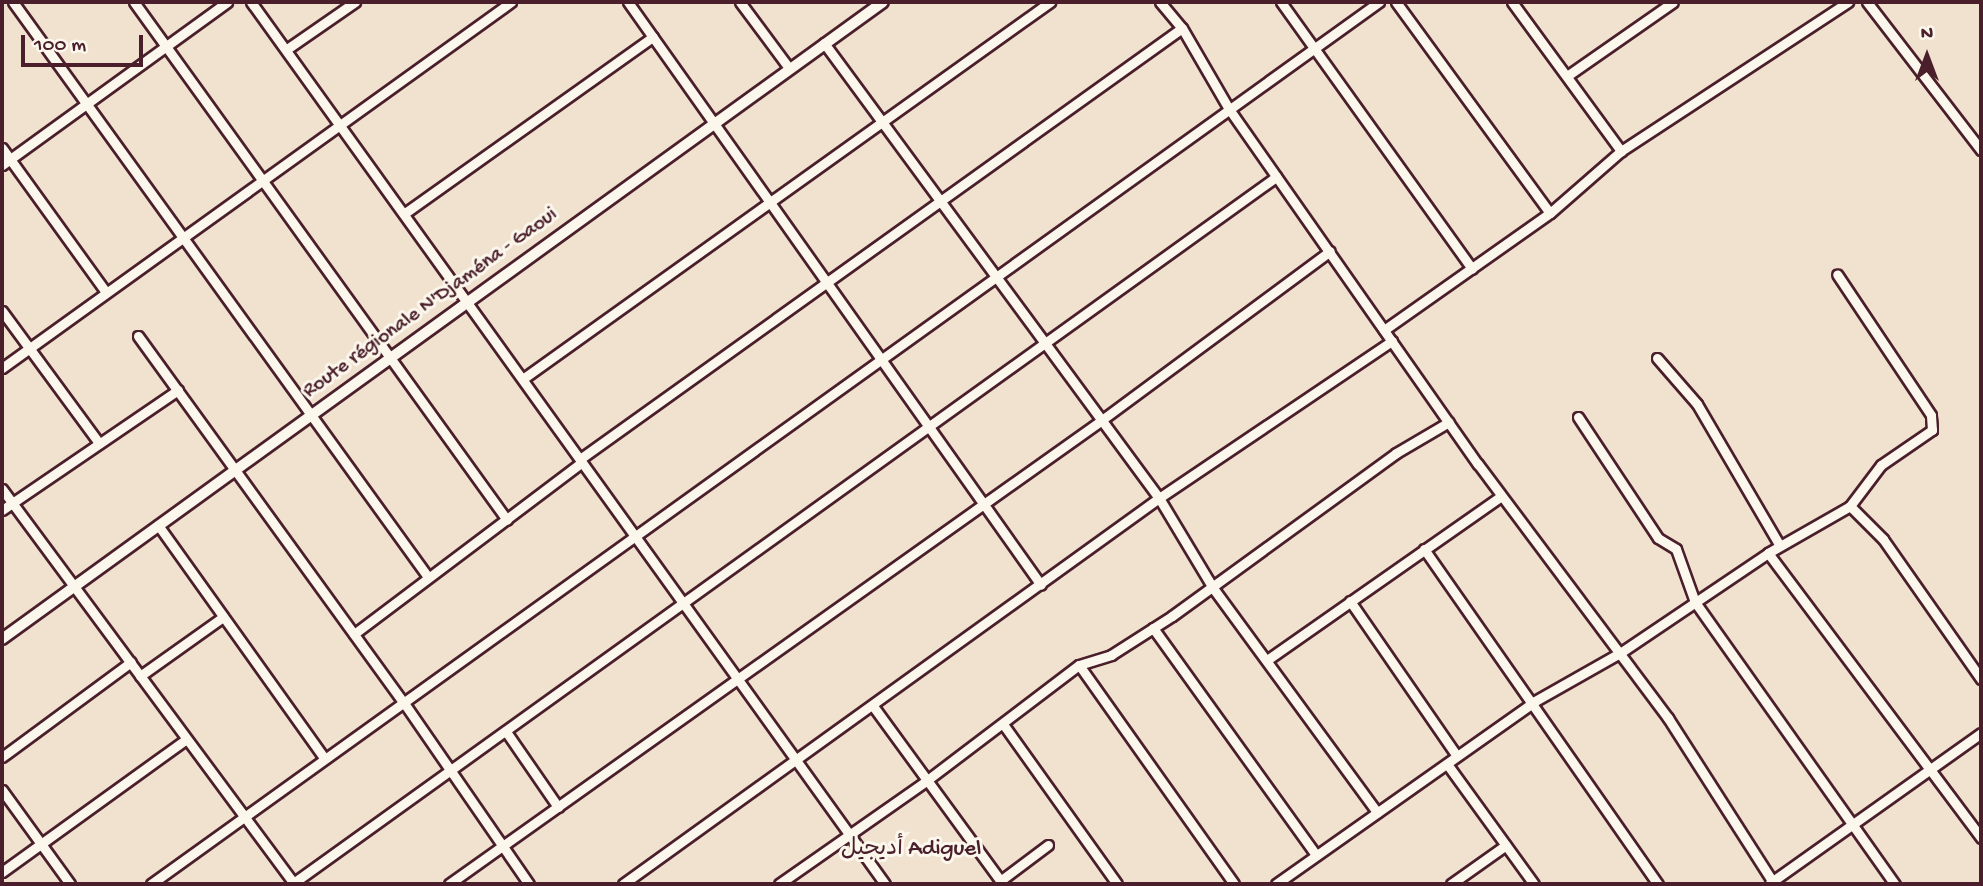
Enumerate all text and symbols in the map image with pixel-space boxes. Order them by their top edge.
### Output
scale bar [24,21,147,65]
north arrow [1892,21,1962,91]
text: N [1921,23,1933,46]
text: 100 m [34,34,86,59]
street label: Route régionale N'Djaména - Gaoui [299,203,563,405]
district label: أديجيل Adiguel [841,836,981,864]

